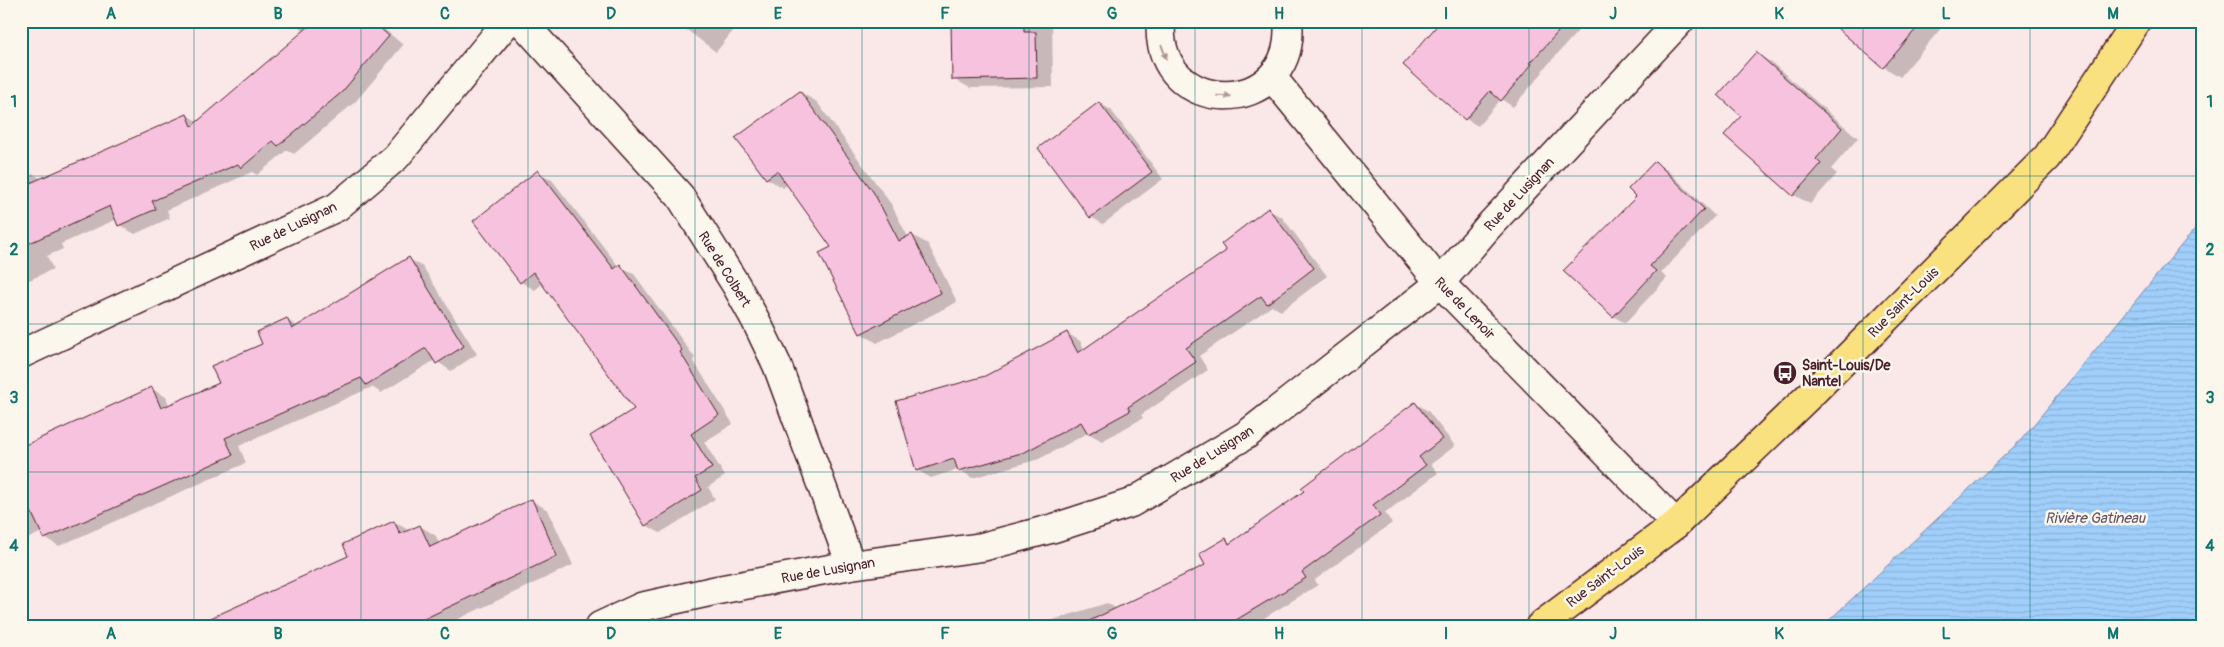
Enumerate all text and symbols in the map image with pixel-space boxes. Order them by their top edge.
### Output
text: A [106,4,117,24]
text: B [273,4,283,24]
text: C [440,4,450,24]
text: D [606,4,616,24]
text: E [774,4,783,24]
text: F [940,4,950,24]
text: G [1107,4,1118,24]
text: H [1274,4,1284,24]
text: I [1444,4,1448,24]
text: J [1609,4,1617,24]
text: K [1774,4,1784,24]
text: L [1941,4,1951,24]
text: M [2107,4,2119,24]
one-way arrow [1160,45,1168,60]
text: 1 [11,92,17,112]
one-way arrow [1216,92,1232,100]
text: 1 [2207,92,2213,112]
street label: Rue de Lusignan [1481,154,1558,235]
street label: Rue de Lusignan [247,198,340,255]
street label: Rue de Colbert [695,228,755,311]
text: 2 [10,240,19,260]
text: 2 [2206,240,2215,260]
street label: Rue Saint-Louis [1865,263,1943,341]
street label: Rue de Lenoir [1431,274,1498,343]
place label: Saint-Louis/De Nantel [1802,357,1891,390]
bus stop icon: Saint-Louis/De Nantel [1772,360,1798,386]
text: 3 [10,388,19,408]
text: 3 [2206,388,2215,408]
street label: Rue de Lusignan [1168,422,1257,487]
water label: Rivière Gatineau [2045,509,2146,528]
text: 4 [9,536,19,556]
text: 4 [2205,536,2215,556]
street label: Rue Saint-Louis [1563,541,1648,611]
street label: Rue de Lusignan [780,554,876,587]
text: A [106,624,117,644]
text: B [273,624,283,644]
text: C [440,624,450,644]
text: D [606,624,616,644]
text: E [774,624,783,644]
text: F [940,624,950,644]
text: G [1107,624,1118,644]
text: H [1274,624,1284,644]
text: I [1444,624,1448,644]
text: J [1609,624,1617,644]
text: K [1774,624,1784,644]
text: L [1941,624,1951,644]
text: M [2107,624,2119,644]

